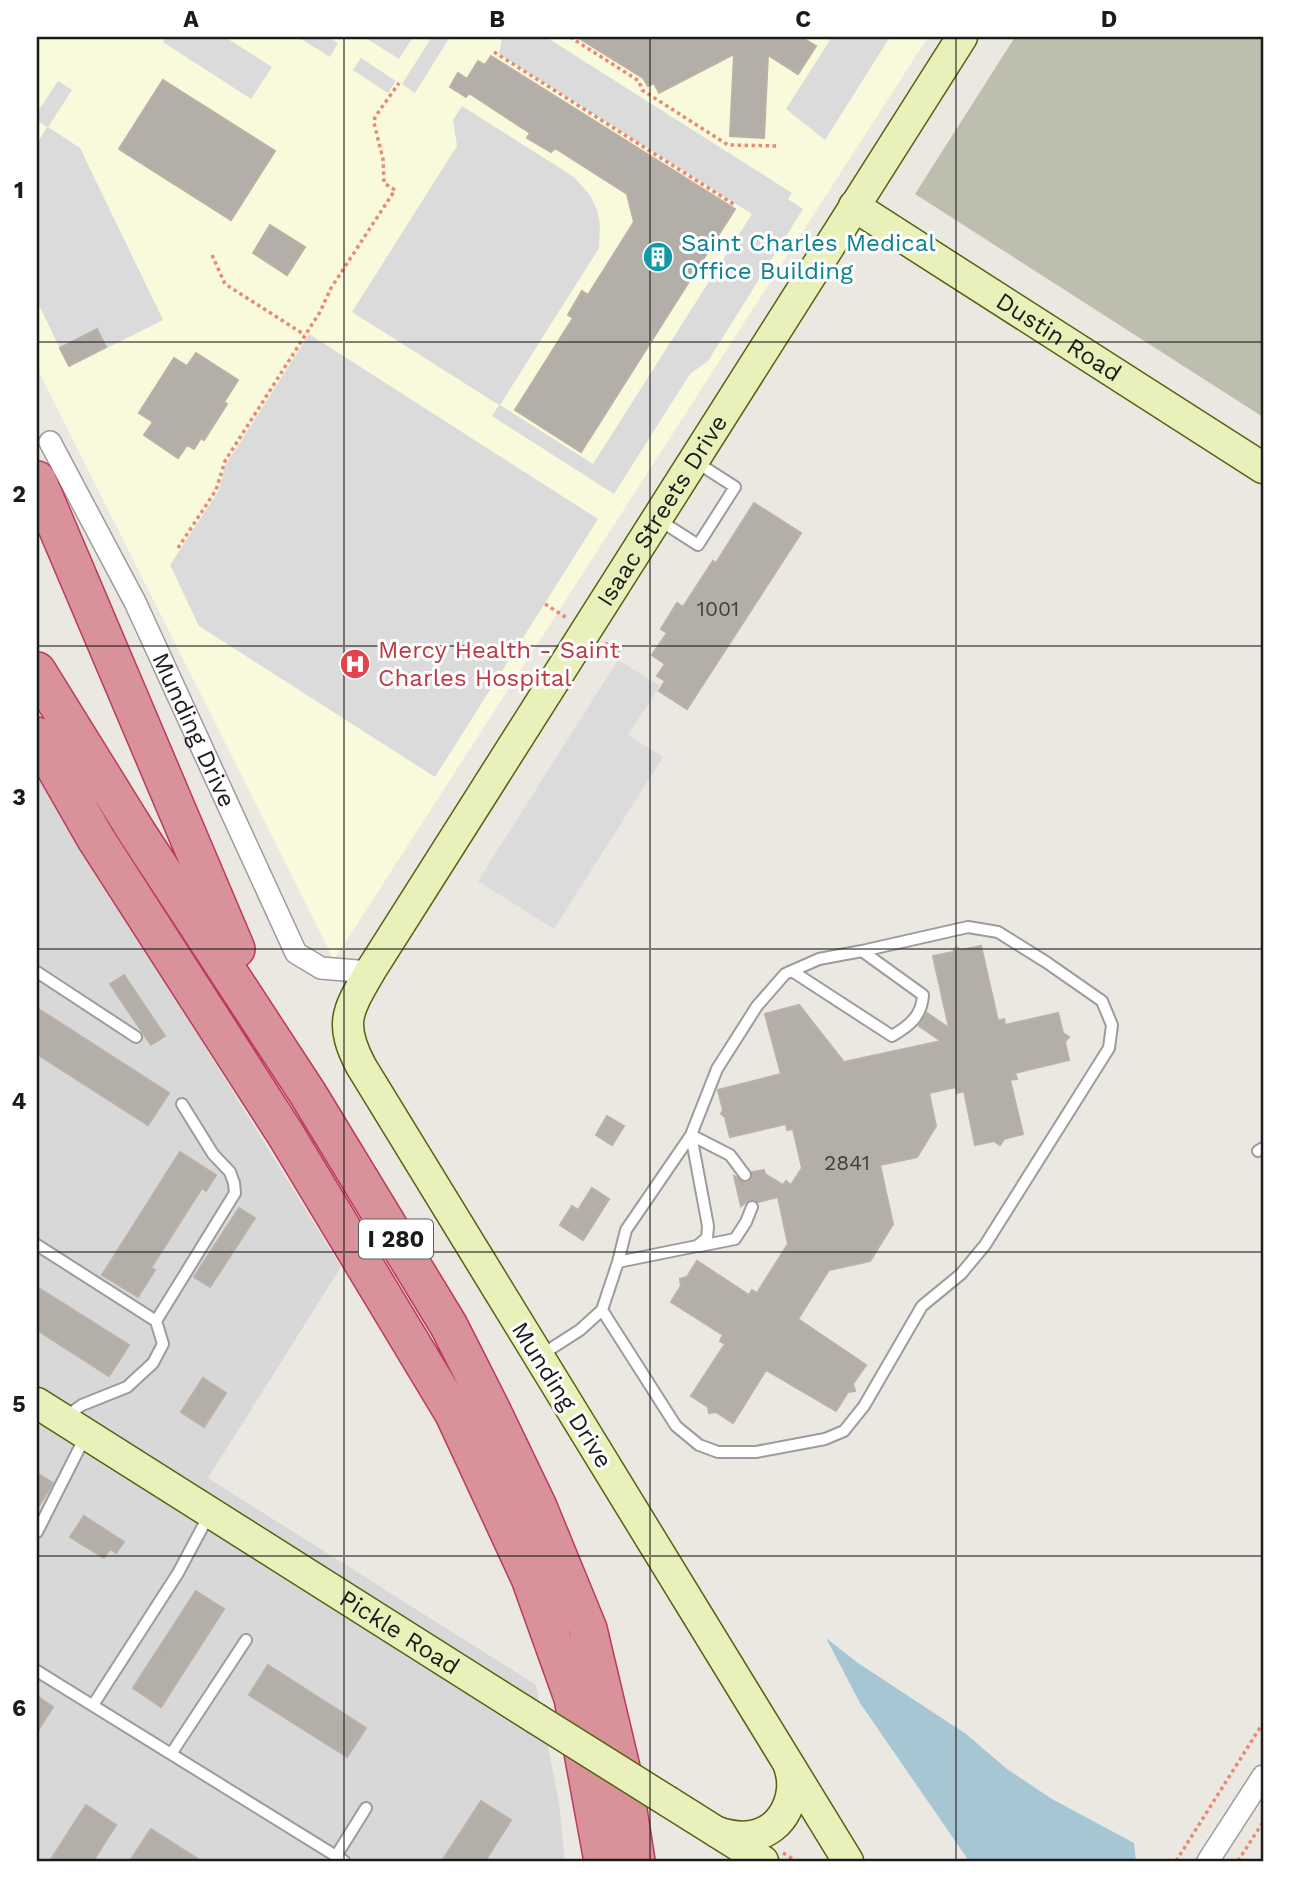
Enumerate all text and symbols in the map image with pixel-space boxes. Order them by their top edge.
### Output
text: A [183,6,199,33]
text: B [489,6,505,33]
text: C [795,6,811,33]
text: D [1101,6,1117,33]
text: 1 [14,177,24,204]
place label: Saint Charles Medical Office Building [681,229,936,285]
building icon: Saint Charles Medical Office Building [641,240,675,274]
street label: Dustin Road [991,287,1126,387]
street label: Isaac Streets Drive [591,410,733,611]
text: 2 [12,481,26,508]
house number: 1001 [697,596,739,621]
place label: Mercy Health - Saint Charles Hospital [378,636,620,692]
hospital icon: Mercy Health - Saint Charles Hospital [338,647,372,681]
street label: Munding Drive [146,648,241,812]
text: 3 [12,784,26,811]
text: 4 [12,1088,27,1115]
house number: 2841 [824,1150,870,1175]
road number: I 280 [359,1220,433,1258]
street label: Munding Drive [506,1317,618,1473]
text: 5 [12,1391,26,1418]
street label: Pickle Road [335,1584,465,1681]
text: 6 [12,1695,26,1722]

